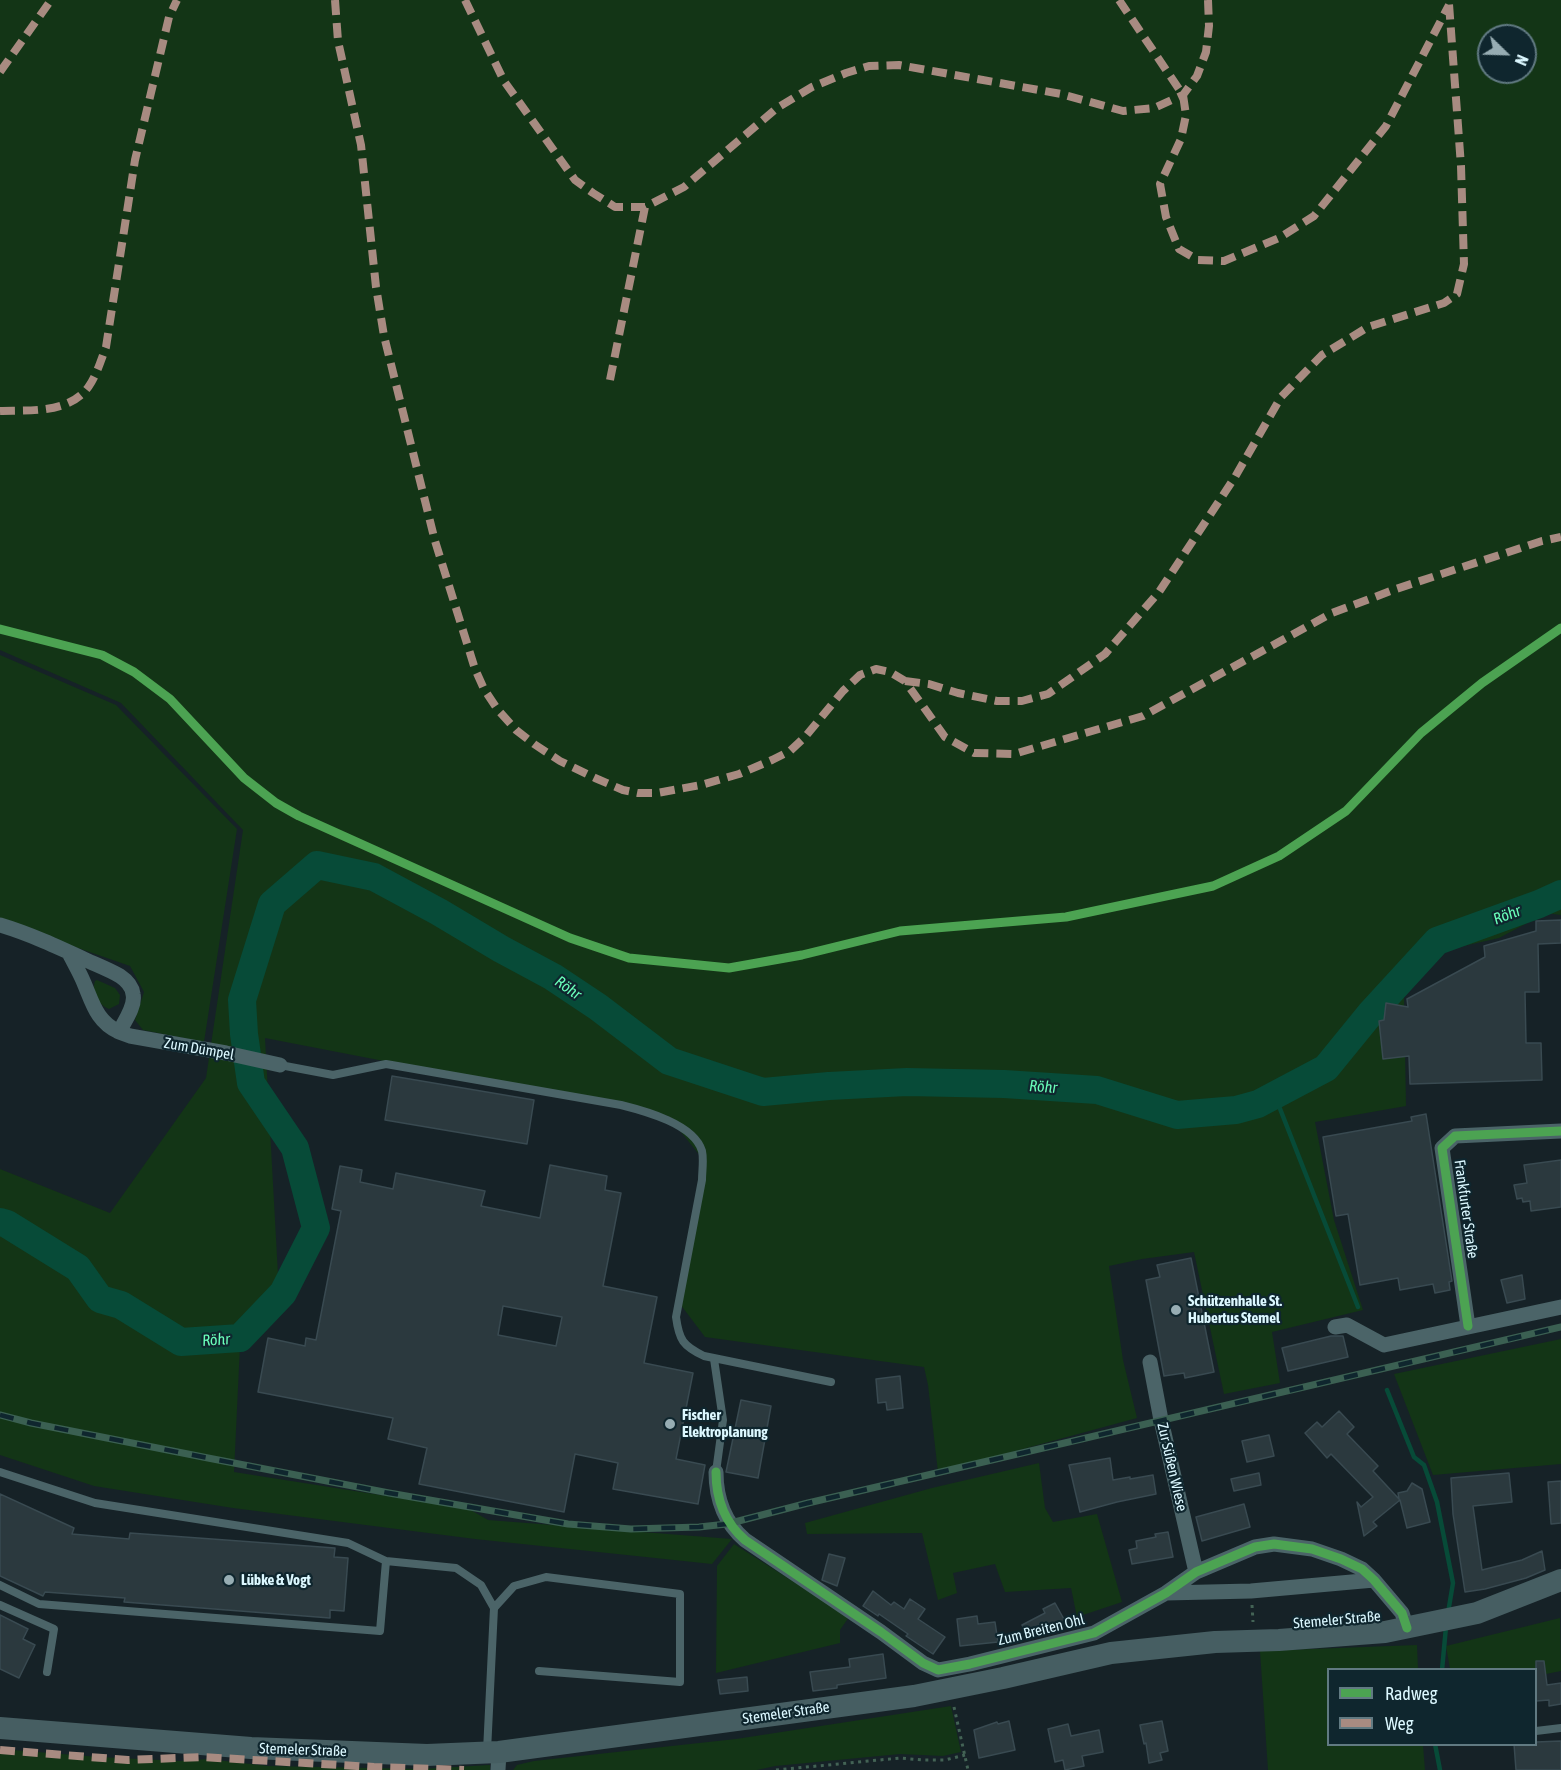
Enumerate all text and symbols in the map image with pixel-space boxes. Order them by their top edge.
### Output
north arrow [1477,24,1537,84]
text: N [1512,52,1532,68]
water label: Röhr [1490,901,1524,929]
water label: Röhr [551,972,585,1004]
street label: Zum Dümpel [162,1034,236,1064]
water label: Röhr [1028,1076,1058,1098]
street label: Frankfurter Straße [1450,1159,1482,1259]
place label: Schützenhalle St. Hubertus Stemel [1188,1292,1282,1327]
marker: Schützenhalle St. Hubertus Stemel [1169,1303,1183,1317]
water label: Röhr [201,1329,231,1351]
place label: Fischer Elektroplanung [682,1406,768,1441]
marker: Fischer Elektroplanung [663,1417,677,1431]
street label: Zur Süßen Wiese [1153,1421,1191,1513]
place label: Lübke & Vogt [241,1571,311,1589]
marker: Lübke & Vogt [222,1573,236,1587]
street label: Stemeler Straße [1293,1607,1381,1633]
street label: Zum Breiten Ohl [996,1611,1086,1649]
legend [1327,1668,1537,1746]
text: Radweg [1385,1683,1437,1704]
street label: Stemeler Straße [741,1698,831,1728]
text: Weg [1385,1713,1413,1734]
street label: Stemeler Straße [259,1739,347,1761]

